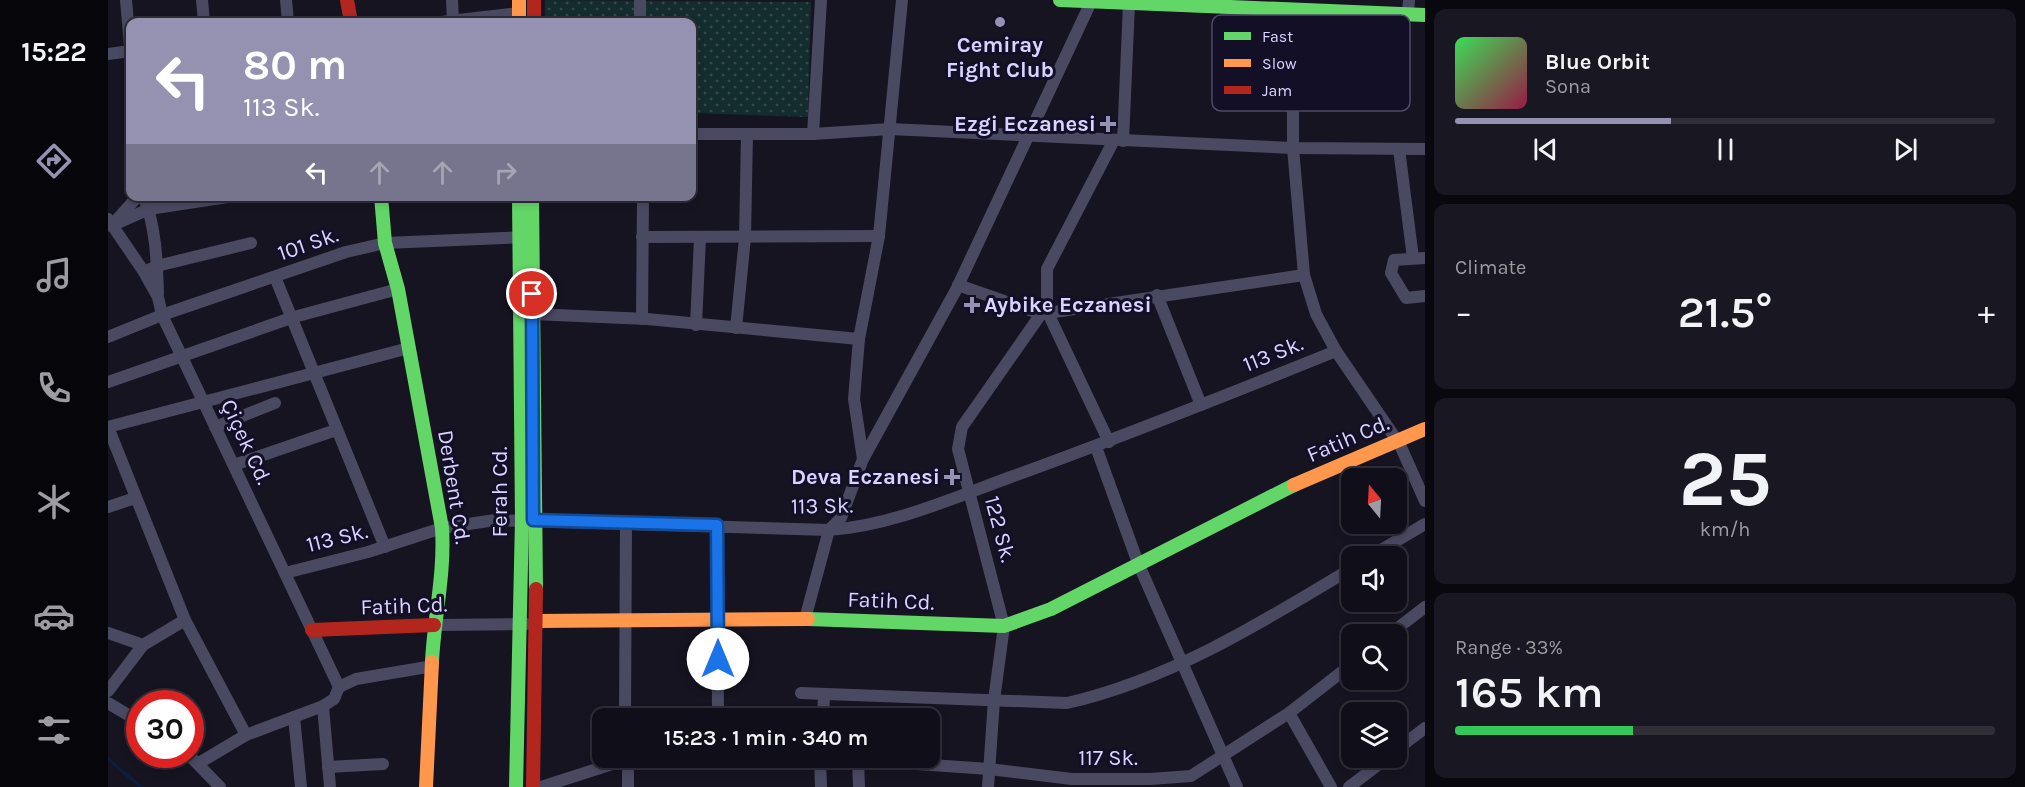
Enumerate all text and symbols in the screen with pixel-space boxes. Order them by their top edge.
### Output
marker: Cemiray Fight Club [993,15,1007,29]
legend [1212,15,1410,111]
text: Fast [1262,27,1293,46]
place label: Cemiray Fight Club [946,32,1054,83]
text: 15:22 [21,36,87,68]
text: 80 m [243,40,347,90]
icon: left [144,42,222,120]
text: Blue Orbit [1545,49,1650,75]
text: Slow [1262,54,1297,73]
text: Sona [1545,75,1591,98]
text: Jam [1262,81,1292,100]
text: 113 Sk. [243,91,320,123]
place label: Ezgi Eczanesi [954,111,1096,137]
marker: Ezgi Eczanesi [1101,117,1115,131]
icon: previous [1529,133,1562,166]
icon: pause [1709,133,1742,166]
icon: next [1889,133,1922,166]
icon: directions [33,140,75,182]
icon: left [300,156,333,189]
icon: ahead [363,156,396,189]
icon: ahead [426,156,459,189]
icon: right [489,156,522,189]
street label: 101 Sk. [274,222,342,266]
icon: music [33,254,75,296]
text: Climate [1455,256,1526,279]
pin [506,268,557,319]
icon: arrive [515,277,548,310]
text: 21.5° [1678,286,1772,338]
place label: Aybike Eczanesi [984,292,1152,318]
text: − [1455,293,1472,331]
text: + [1978,293,1995,331]
marker: Aybike Eczanesi [965,298,979,312]
street label: 113 Sk. [1239,330,1307,378]
icon: phone [33,367,75,409]
street label: Çiçek Cd. [215,395,277,489]
street label: Fatih Cd. [1303,410,1393,468]
street label: Derbent Cd. [432,428,476,546]
text: 25 [1679,433,1771,525]
street label: Ferah Cd. [487,446,513,538]
place label: Deva Eczanesi [791,464,940,490]
north arrow [1341,468,1407,534]
map controls [1341,468,1407,768]
marker: Deva Eczanesi [945,470,959,484]
icon: climate [33,481,75,523]
street label: 113 Sk. [791,492,853,520]
street label: 122 Sk. [979,493,1021,565]
street label: 113 Sk. [304,518,370,558]
text: km/h [1700,518,1750,541]
button: sound [1341,546,1407,612]
street label: Fatih Cd. [847,586,935,616]
street label: Fatih Cd. [360,591,448,621]
icon: car [33,595,75,637]
button: search [1341,624,1407,690]
position arrow [686,627,750,691]
text: Range · 33% [1455,636,1563,659]
text: 165 km [1455,666,1604,718]
speed limit sign: 30 [126,690,204,768]
button: layers [1341,702,1407,768]
icon: filters [33,709,75,751]
text: 15:23 · 1 min · 340 m [664,725,868,751]
street label: 117 Sk. [1078,745,1138,771]

